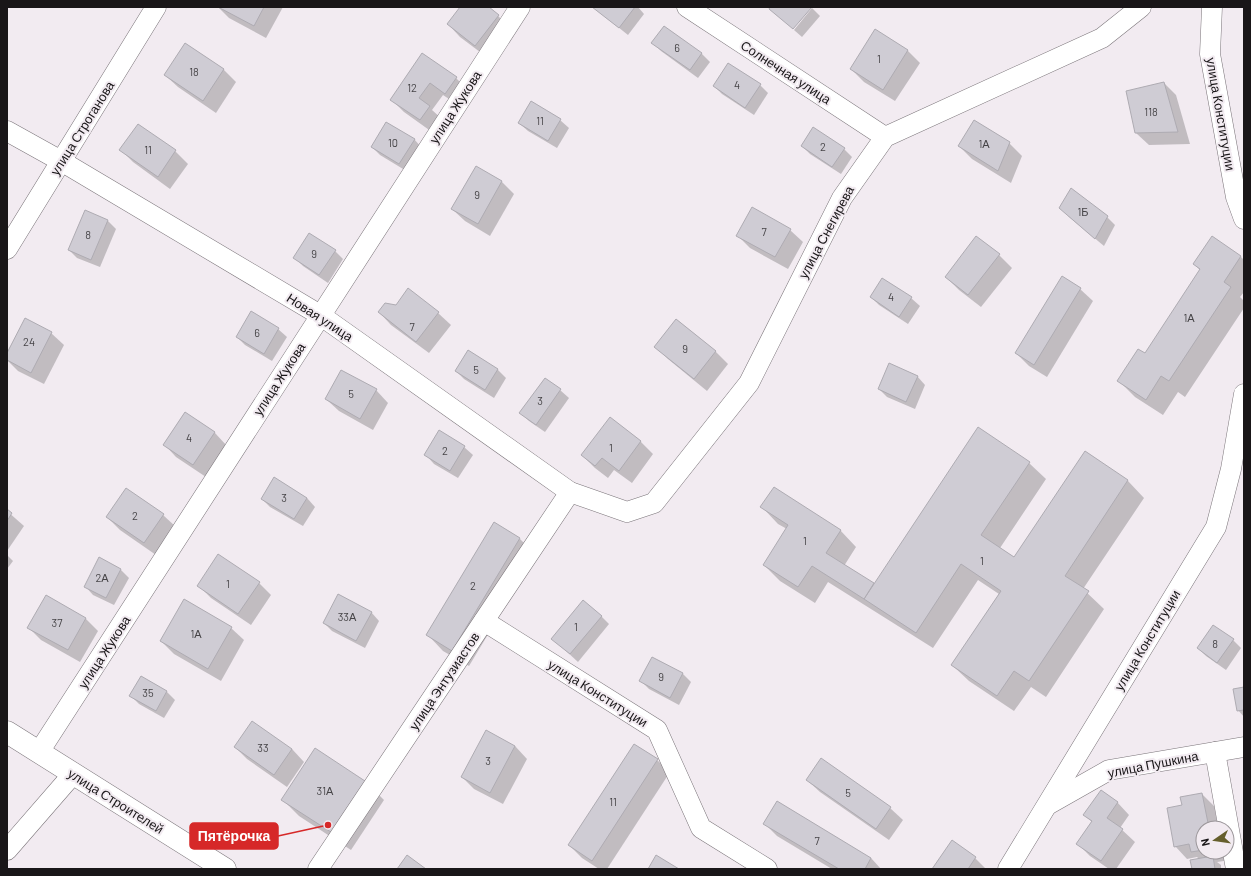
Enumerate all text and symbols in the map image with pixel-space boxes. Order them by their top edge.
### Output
street label: Солнечная улица [738,37,835,108]
house number: 6 [674,41,680,54]
house number: 1 [877,52,881,65]
street label: улица Конституции [1203,56,1239,172]
house number: 18 [189,65,199,78]
street label: улица Жукова [425,67,485,146]
street label: улица Строганова [47,77,118,178]
house number: 4 [734,78,740,91]
house number: 12 [407,81,417,94]
house number: 118 [1144,105,1158,118]
house number: 11 [536,114,544,127]
house number: 10 [388,136,398,149]
house number: 1А [978,137,990,150]
house number: 2 [820,140,826,153]
house number: 11 [144,143,152,156]
street label: улица Снегирева [795,182,858,281]
house number: 9 [474,188,480,201]
house number: 1Б [1077,205,1089,218]
house number: 7 [761,225,767,238]
house number: 8 [85,228,91,241]
house number: 9 [311,247,317,260]
street label: Новая улица [284,290,357,345]
house number: 4 [888,290,894,303]
house number: 1А [1183,311,1195,324]
house number: 7 [409,320,415,333]
house number: 6 [254,326,260,339]
house number: 24 [23,335,35,348]
street label: улица Жукова [249,339,309,418]
house number: 9 [682,342,688,355]
house number: 5 [473,363,479,376]
house number: 5 [348,387,354,400]
house number: 3 [537,394,543,407]
house number: 4 [186,431,192,444]
house number: 1 [609,441,613,454]
house number: 2 [442,444,448,457]
house number: 3 [281,491,287,504]
house number: 2 [132,509,138,522]
house number: 1 [803,534,807,547]
house number: 1 [980,554,984,567]
house number: 2А [95,571,109,584]
house number: 1 [226,577,230,590]
house number: 2 [470,579,476,592]
street label: улица Конституции [1111,587,1183,693]
house number: 33А [338,610,357,623]
street label: улица Жукова [74,612,134,691]
house number: 37 [52,616,62,629]
house number: 1 [574,620,578,633]
house number: 1А [190,627,202,640]
street label: улица Энтузиастов [405,629,483,733]
house number: 8 [1212,637,1218,650]
street label: улица Конституции [545,656,651,730]
house number: 9 [658,670,664,683]
house number: 35 [142,686,154,699]
house number: 33 [257,741,269,754]
street label: улица Пушкина [1106,747,1200,781]
house number: 3 [485,754,491,767]
street label: улица Строителей [65,765,167,837]
house number: 31А [317,784,334,797]
house number: 5 [845,786,851,799]
house number: 11 [609,795,617,808]
north arrow [1195,820,1235,860]
callout: Пятёрочка [190,823,278,849]
text: Пятёрочка [198,827,270,844]
house number: 7 [814,834,820,847]
text: N [1198,837,1212,847]

